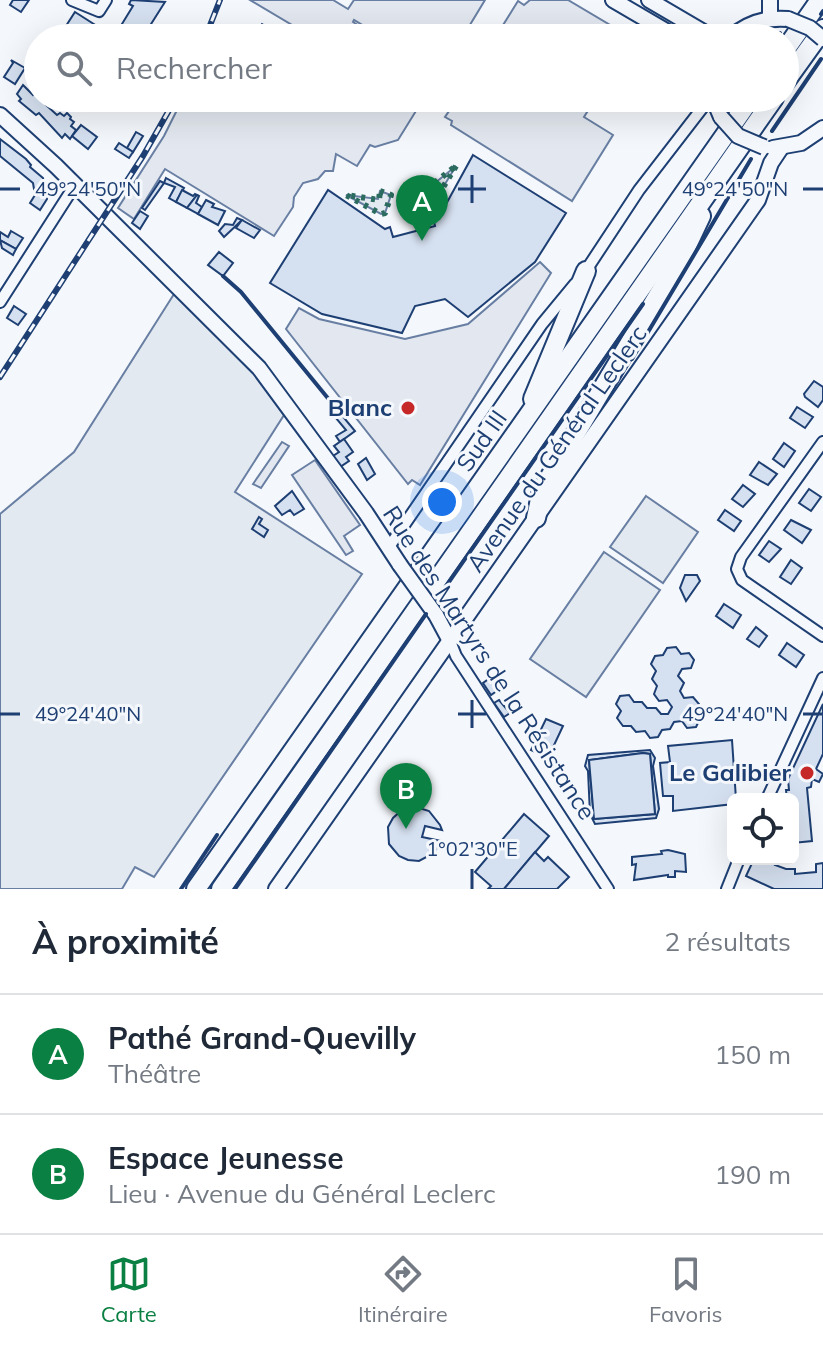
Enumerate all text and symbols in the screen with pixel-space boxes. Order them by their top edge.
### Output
search box [24,24,799,112]
icon: search [52,46,96,90]
text: Rechercher [116,49,272,87]
pin: A [396,175,448,241]
text: 49°24'50"N [35,176,141,201]
text: 49°24'50"N [682,176,788,201]
street label: Avenue du Général Leclerc [460,319,653,578]
place label: Blanc [328,392,392,422]
marker: Blanc [399,399,417,417]
street label: Sud III [449,404,513,477]
your location [422,482,462,522]
street label: Rue des Martyrs de la Résistance [377,500,603,825]
text: 49°24'40"N [35,701,141,726]
text: 49°24'40"N [682,701,788,726]
place label: Le Galibier [669,757,792,787]
pin: B [380,763,432,829]
marker: Le Galibier [798,764,816,782]
map controls [727,793,799,865]
button: locate [727,793,799,865]
text: 1°02'30"E [426,836,518,861]
text: À proximité [32,920,219,963]
text: 2 résultats [664,925,791,958]
text: Pathé Grand-Quevilly [108,1019,416,1057]
text: A [48,1038,68,1071]
text: 150 m [715,1038,791,1071]
text: Théâtre [108,1057,201,1090]
text: Espace Jeunesse [108,1139,344,1177]
text: B [49,1158,67,1191]
text: 190 m [715,1158,791,1191]
text: Lieu · Avenue du Général Leclerc [108,1177,496,1210]
tab: Carte [101,1252,157,1328]
tab: Itinéraire [358,1252,448,1328]
tab: Favoris [649,1252,722,1328]

